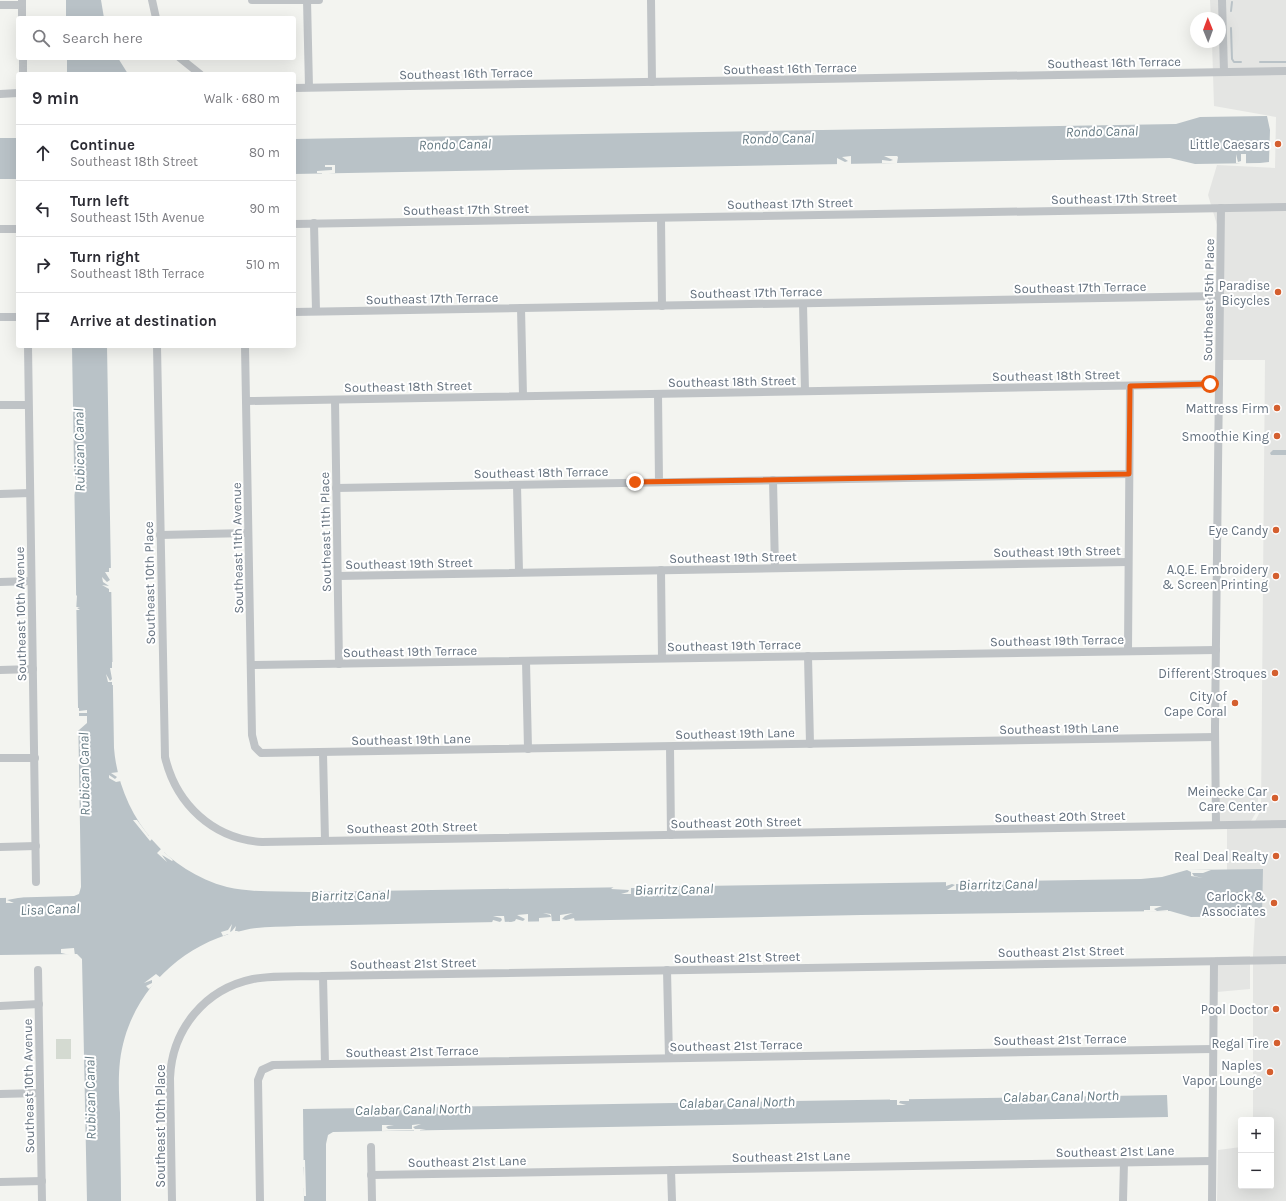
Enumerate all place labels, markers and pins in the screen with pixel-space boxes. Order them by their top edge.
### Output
place label: Little Caesars [1190,137,1270,152]
marker: Little Caesars [1273,139,1283,149]
place label: Paradise Bicycles [1219,278,1270,308]
marker: Paradise Bicycles [1273,287,1283,297]
place label: Mattress Firm [1185,401,1269,416]
marker: Mattress Firm [1272,403,1282,413]
place label: Smoothie King [1181,429,1270,444]
marker: Smoothie King [1272,431,1282,441]
place label: Eye Candy [1208,523,1268,538]
marker: Eye Candy [1271,525,1281,535]
place label: A.Q.E. Embroidery & Screen Printing [1162,562,1269,592]
marker: A.Q.E. Embroidery & Screen Printing [1271,571,1281,581]
place label: Different Stroques [1158,666,1267,682]
marker: Different Stroques [1270,668,1280,678]
place label: City of Cape Coral [1164,689,1228,719]
marker: City of Cape Coral [1230,698,1240,708]
place label: Meinecke Car Care Center [1187,784,1267,814]
marker: Meinecke Car Care Center [1270,793,1280,803]
place label: Real Deal Realty [1174,849,1268,864]
marker: Real Deal Realty [1271,851,1281,861]
place label: Carlock & Associates [1202,889,1266,919]
marker: Carlock & Associates [1269,898,1279,908]
place label: Pool Doctor [1201,1002,1268,1017]
marker: Pool Doctor [1271,1004,1281,1014]
place label: Regal Tire [1211,1036,1269,1051]
marker: Regal Tire [1272,1038,1282,1048]
place label: Naples Vapor Lounge [1183,1058,1262,1088]
marker: Naples Vapor Lounge [1265,1067,1275,1077]

